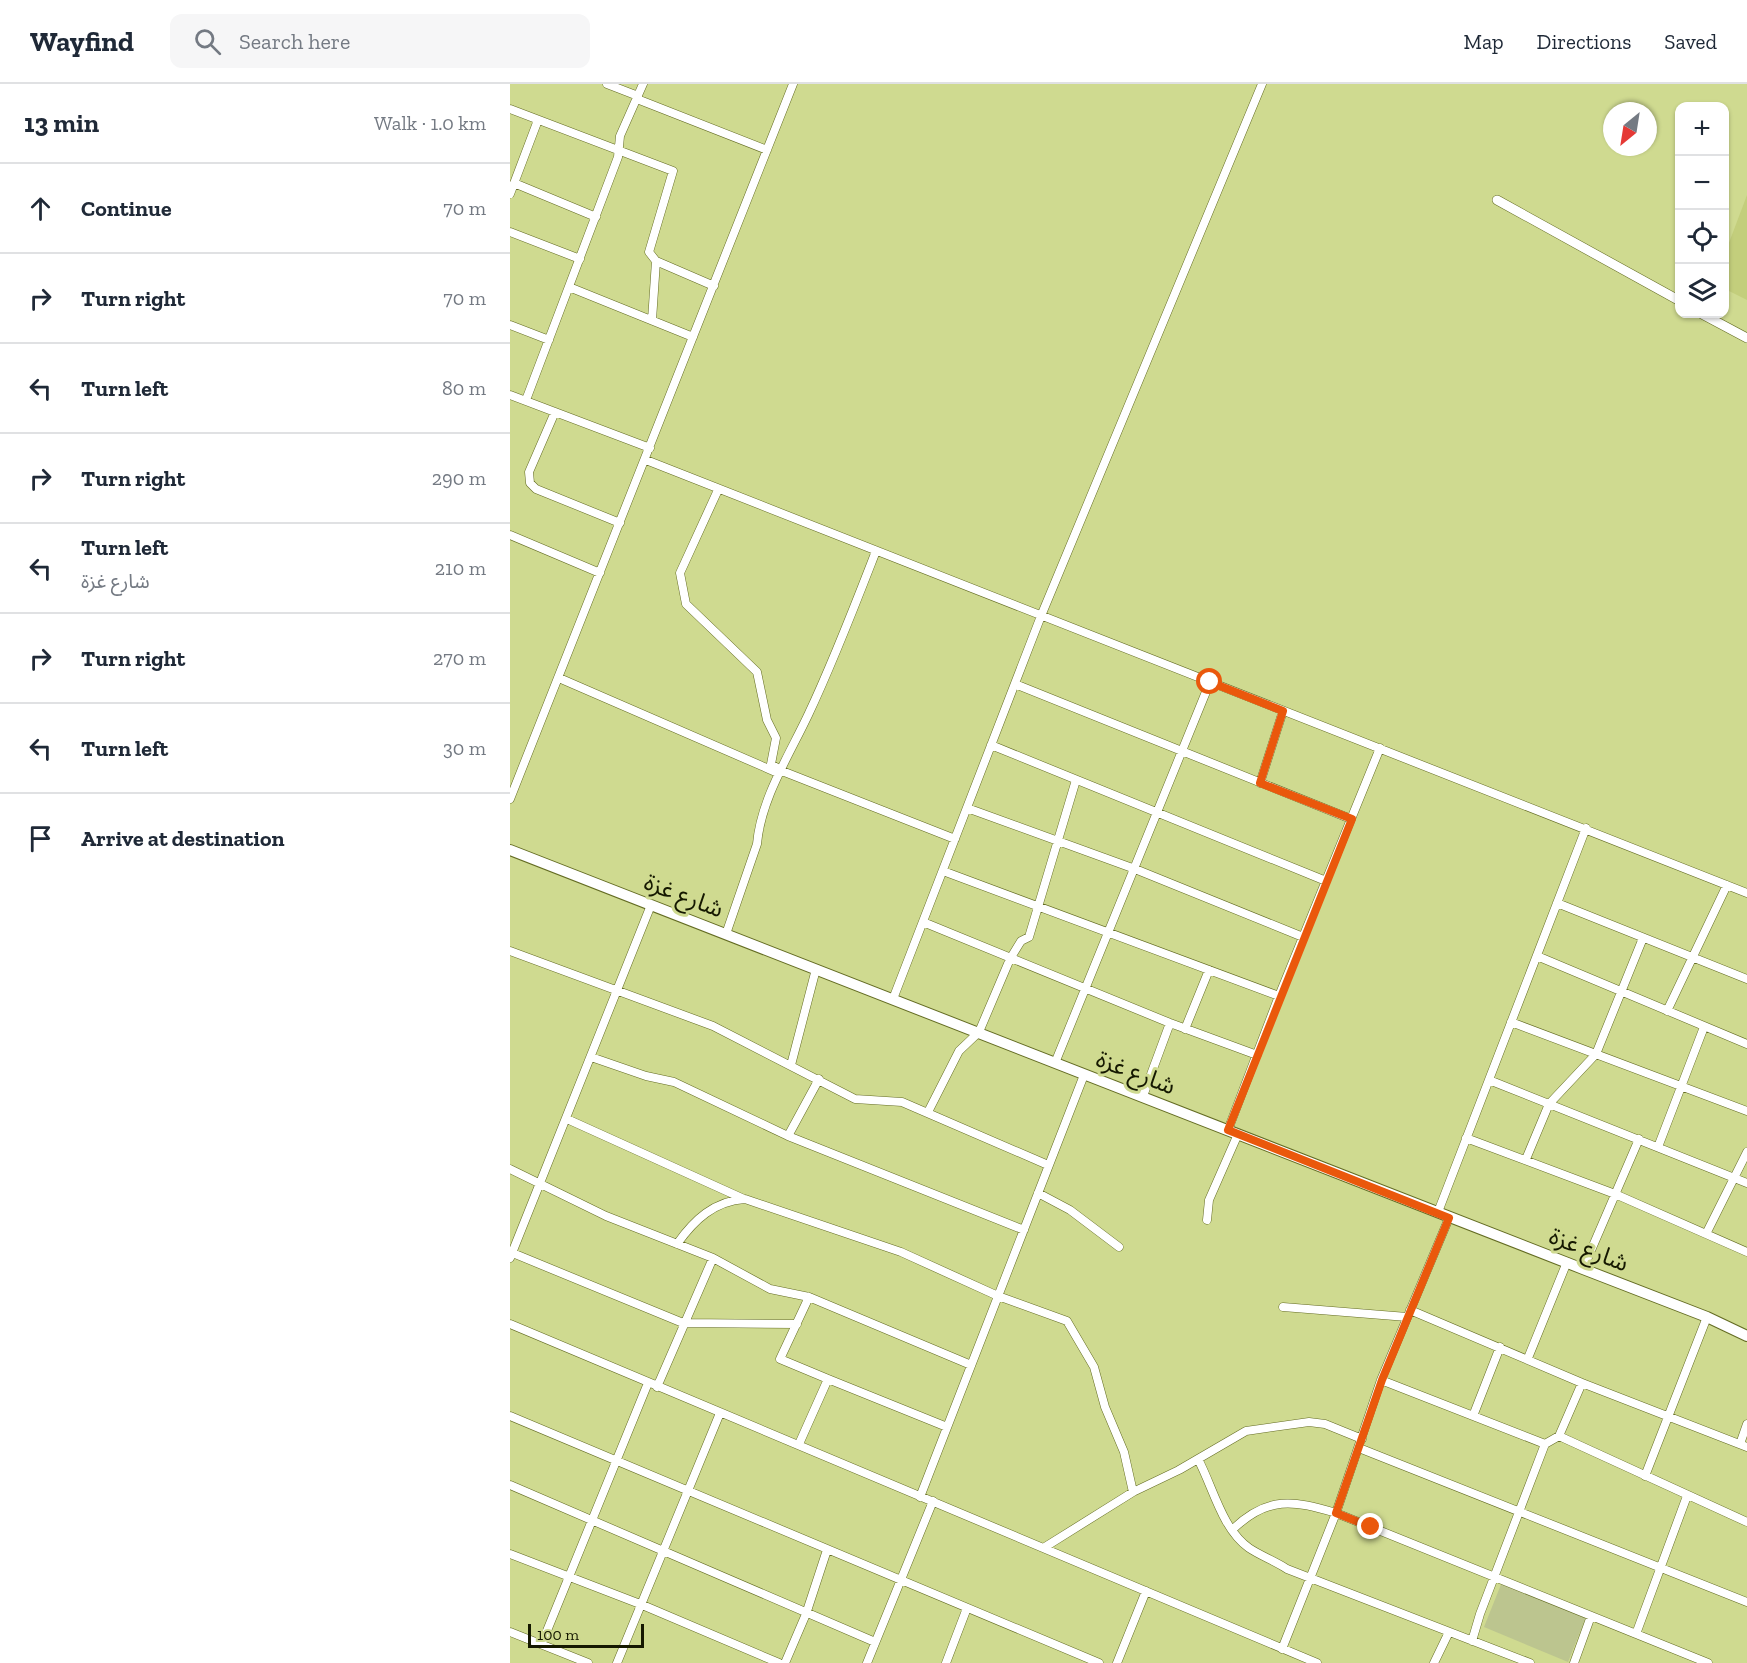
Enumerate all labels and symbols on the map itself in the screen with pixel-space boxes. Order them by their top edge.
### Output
north arrow [1603,102,1657,156]
route start [1196,668,1222,694]
street label: شارع غزة [639,867,728,926]
street label: شارع غزة [1091,1044,1180,1103]
street label: شارع غزة [1544,1221,1633,1280]
route end [1357,1513,1383,1539]
scale bar [528,1621,644,1648]

